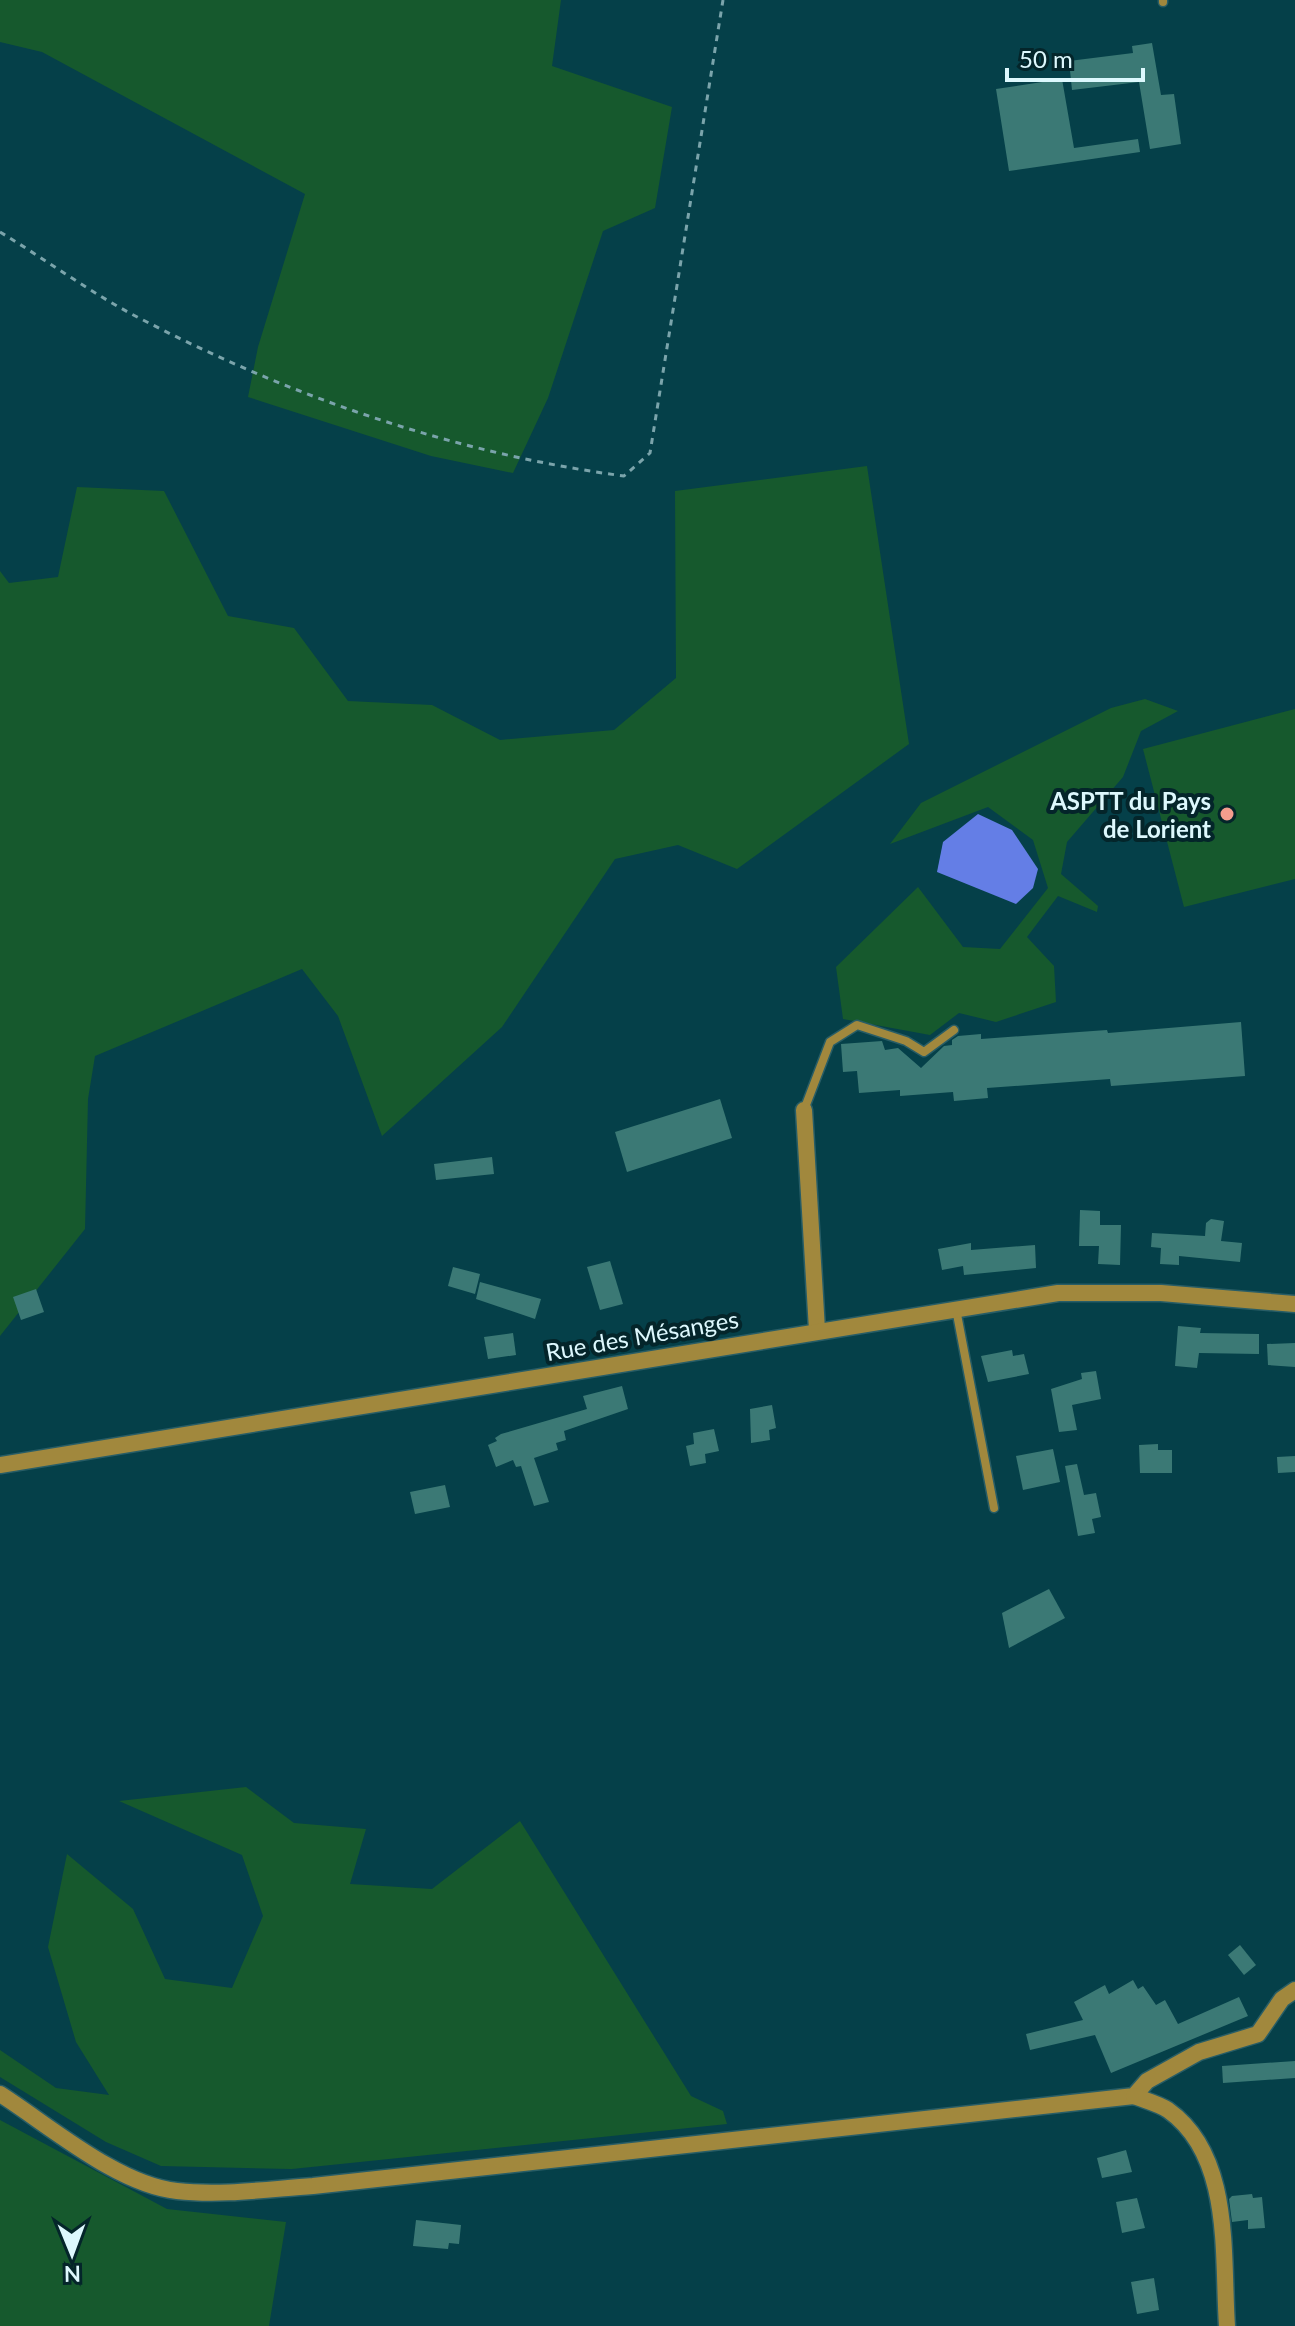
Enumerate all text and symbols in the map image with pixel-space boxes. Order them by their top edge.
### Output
scale bar [1007,32,1143,82]
text: 50 m [1019,44,1073,73]
place label: ASPTT du Pays de Lorient [1049,786,1211,843]
marker: ASPTT du Pays de Lorient [1218,805,1236,823]
street label: Rue des Mésanges [543,1304,741,1366]
north arrow [32,2214,112,2294]
text: N [64,2261,81,2288]

